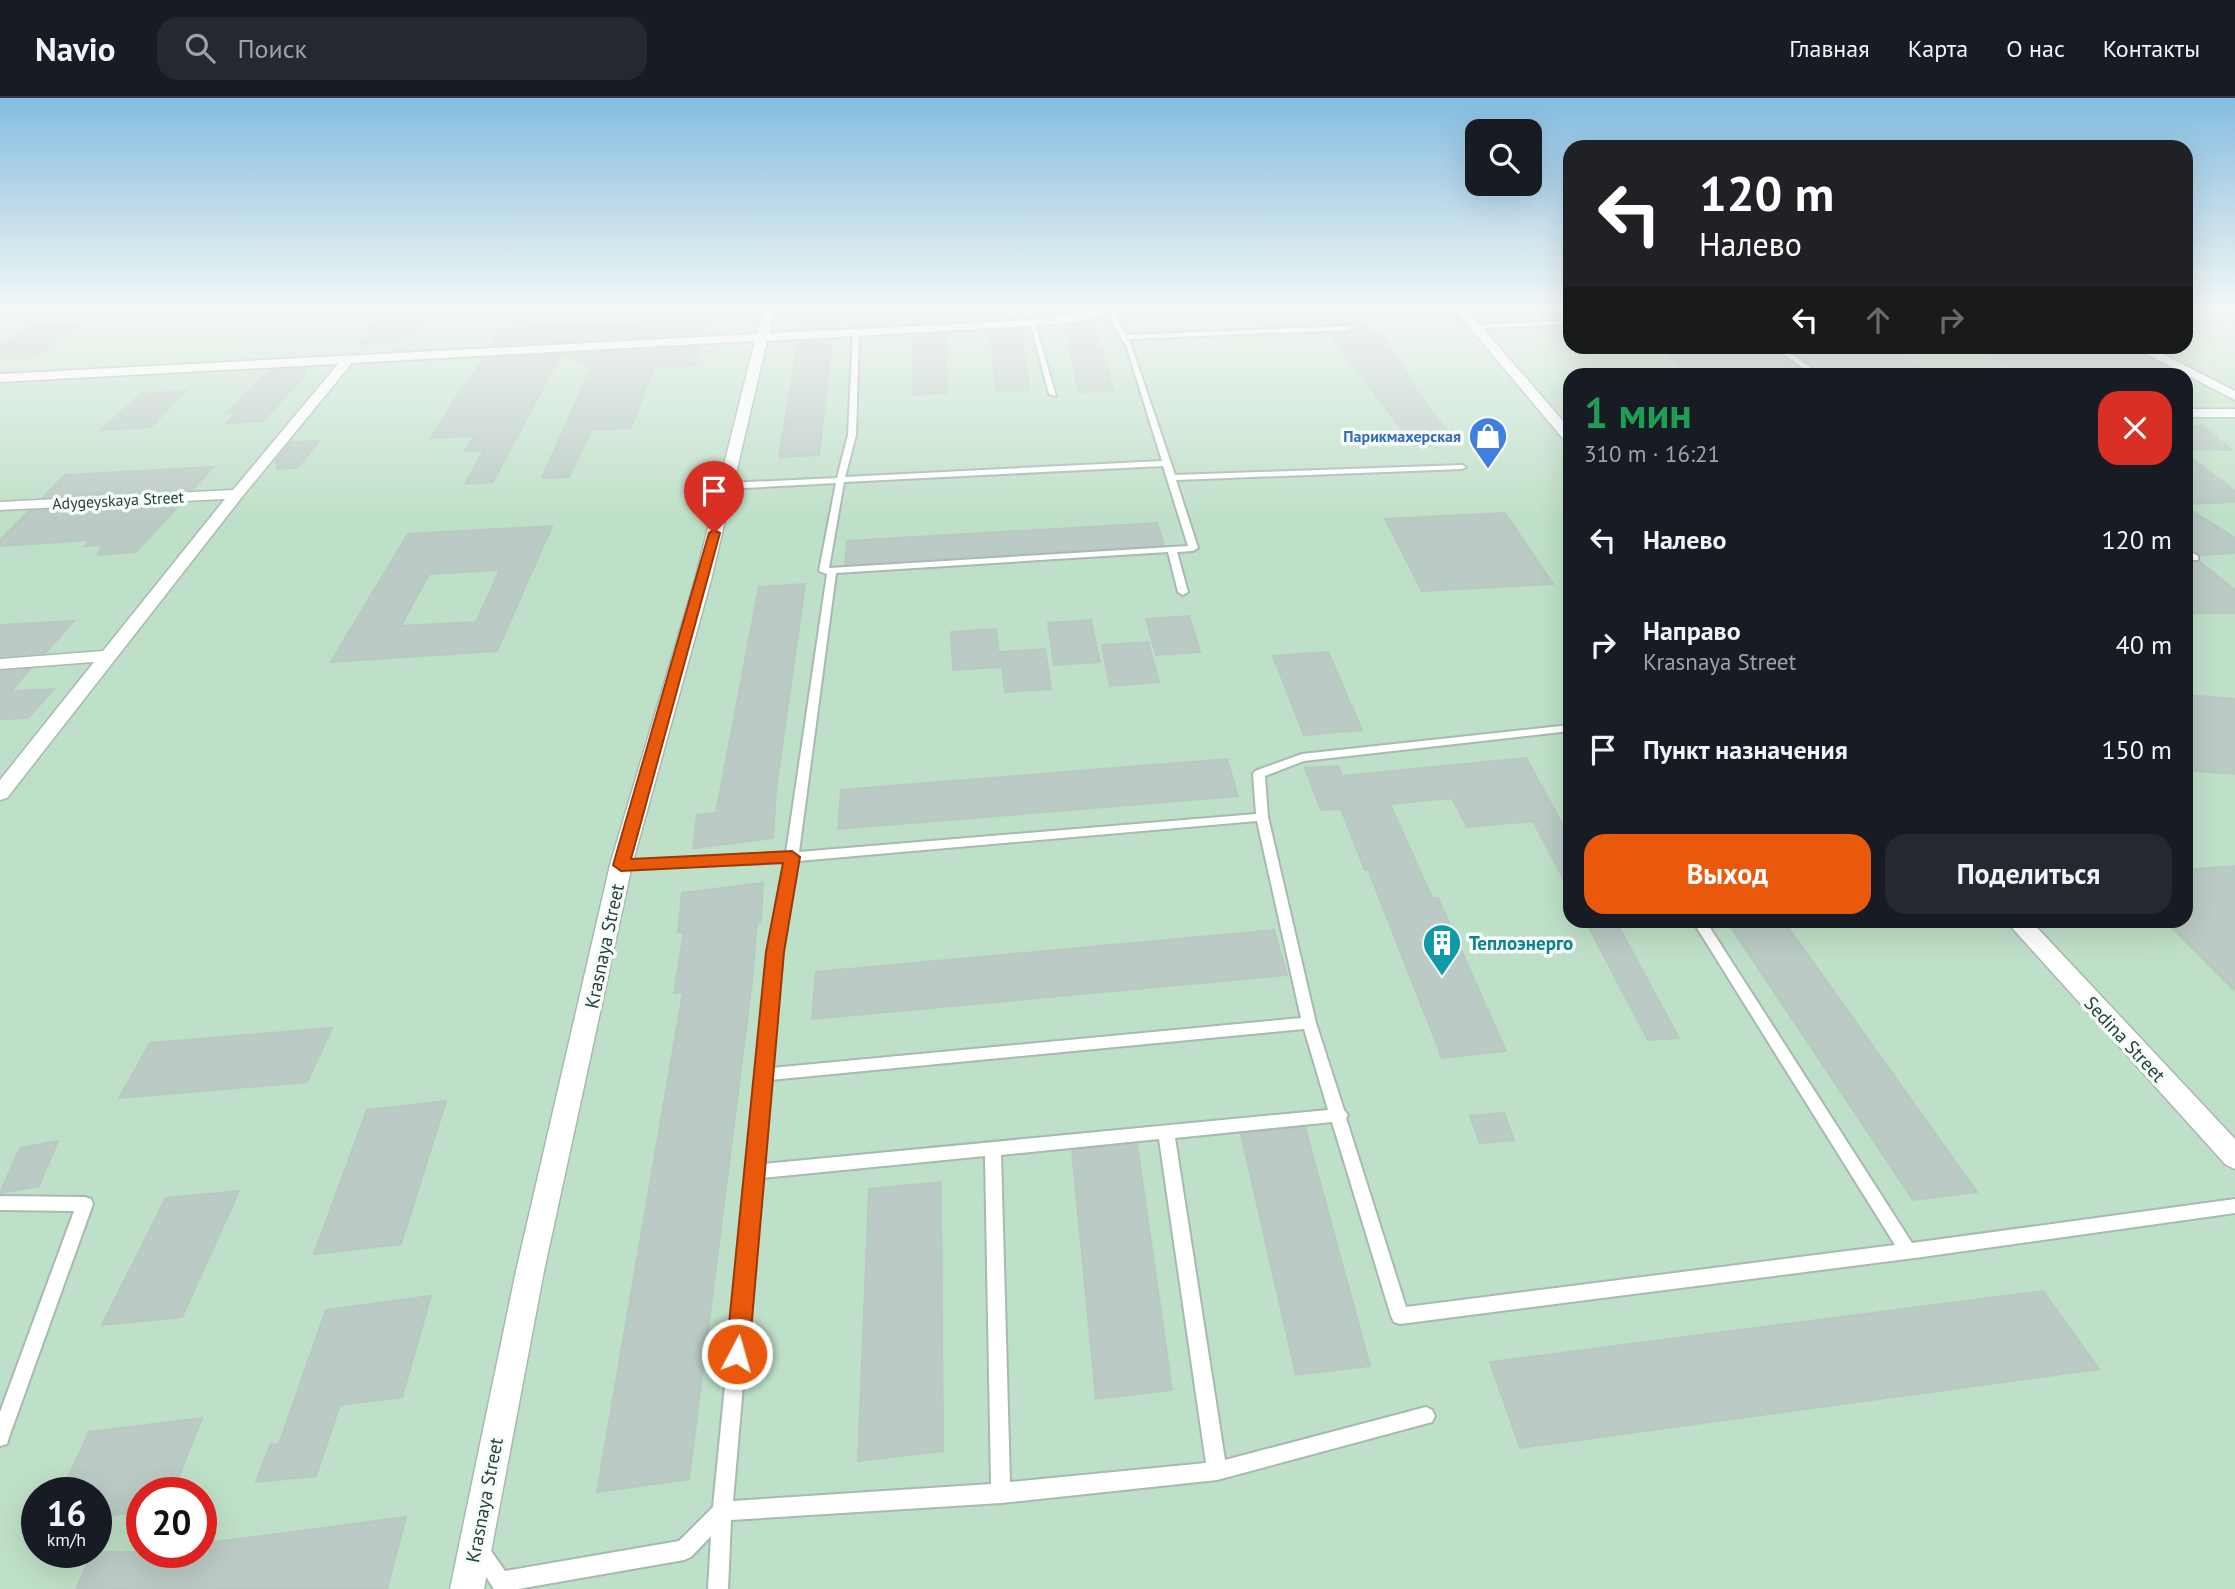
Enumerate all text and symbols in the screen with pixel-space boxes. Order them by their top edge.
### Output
search box [157,17,647,80]
text: Navio [35,27,115,70]
icon: search [181,29,219,67]
text: Поиск [237,32,307,65]
text: Главная [1789,33,1870,64]
text: Карта [1908,33,1968,64]
text: О нас [2006,33,2065,64]
text: Контакты [2103,33,2200,64]
map controls [1465,119,1542,196]
button: search [1465,119,1542,196]
text: 120 m [1699,161,1834,225]
icon: left [1584,168,1675,259]
text: Налево [1699,223,1802,265]
icon: left [1786,301,1824,339]
icon: ahead [1859,301,1897,339]
icon: right [1932,301,1970,339]
text: 1 мин [1584,385,1692,440]
button: close [2098,391,2172,465]
shop icon: Парикмахерская [1467,415,1509,470]
place label: Парикмахерская [1343,426,1461,446]
text: 310 m · 16:21 [1584,439,1720,468]
pin [684,461,744,533]
icon: arrive [695,472,733,510]
street label: Adygeyskaya Street [52,487,185,513]
icon: left [1584,521,1622,559]
text: Налево [1643,523,1727,556]
text: 120 m [2101,523,2172,556]
text: Направо [1643,614,1741,647]
icon: right [1584,626,1622,664]
text: 40 m [2116,628,2172,661]
text: Krasnaya Street [1643,647,1796,676]
icon: arrive [1584,731,1622,769]
text: Пункт назначения [1643,733,1848,766]
text: 150 m [2101,733,2172,766]
button: Выход [1584,834,1871,914]
button: Поделиться [1885,834,2172,914]
street label: Krasnaya Street [579,881,629,1010]
building icon: Теплоэнерго [1421,922,1463,977]
place label: Теплоэнерго [1469,931,1573,955]
street label: Sedina Street [2079,991,2171,1087]
position arrow [700,1317,774,1391]
street label: Krasnaya Street [460,1435,508,1564]
speed limit sign: 20 [126,1477,217,1568]
text: 16 [47,1490,86,1536]
text: km/h [47,1528,86,1551]

